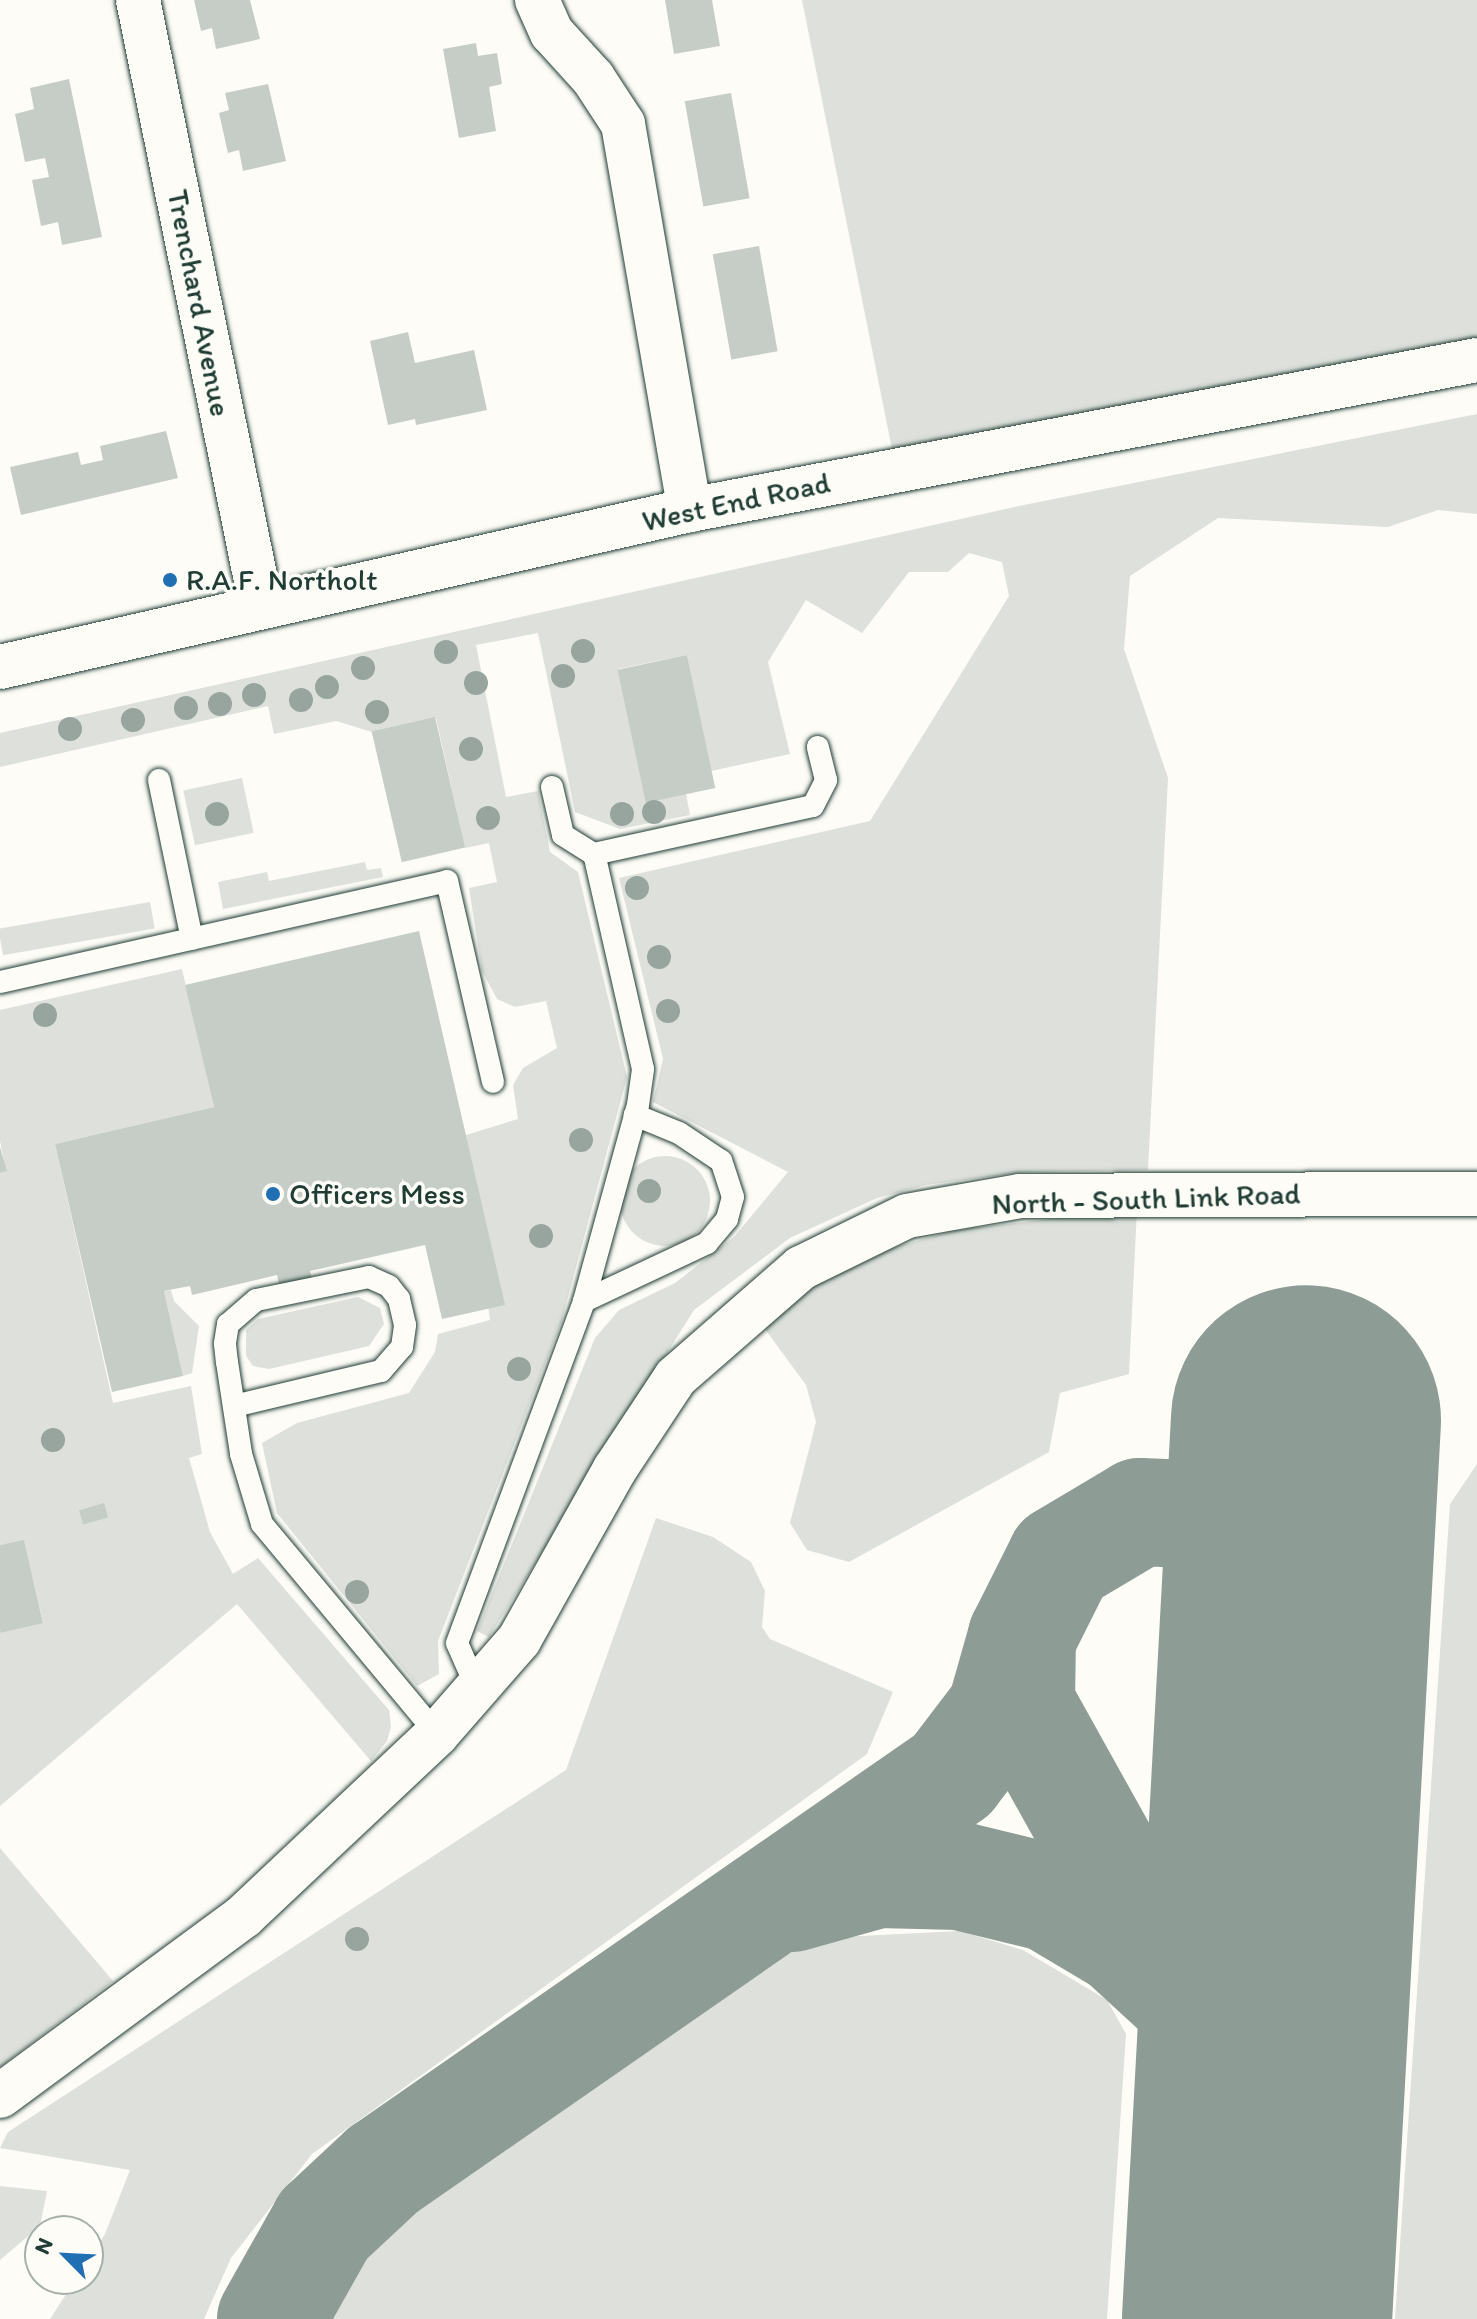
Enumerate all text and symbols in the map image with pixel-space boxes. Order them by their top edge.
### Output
street label: Trenchard Avenue [159,187,239,419]
street label: West End Road [639,465,833,539]
place label: R.A.F. Northolt [186,562,377,598]
marker: R.A.F. Northolt [161,571,179,589]
place label: Officers Mess [289,1176,465,1212]
street label: North - South Link Road [991,1176,1301,1222]
marker: Officers Mess [264,1185,282,1203]
north arrow [24,2215,104,2295]
text: N [28,2234,59,2258]

